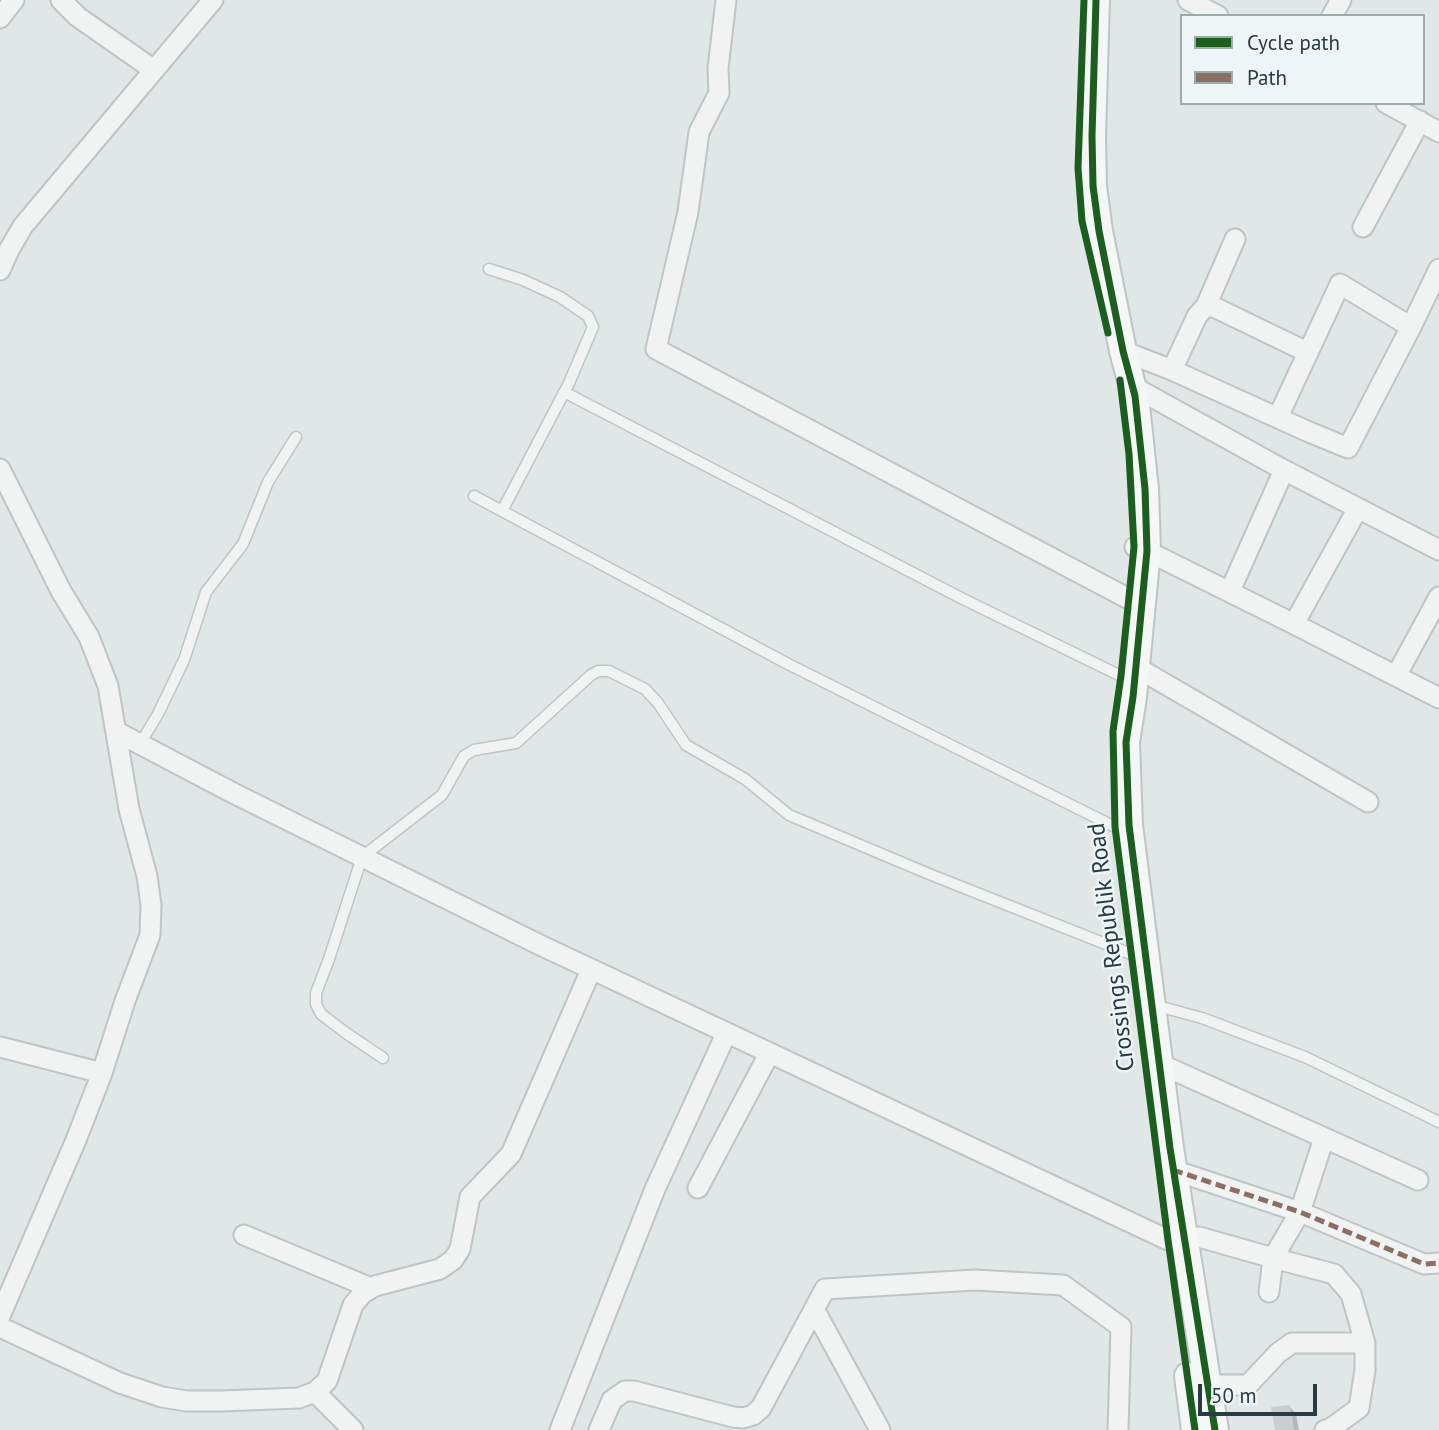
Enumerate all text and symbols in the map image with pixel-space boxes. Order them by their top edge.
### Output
legend [1180,14,1425,105]
text: Cycle path [1247,29,1340,56]
text: Path [1247,64,1287,91]
street label: Crossings Republik Road [1082,821,1142,1073]
scale bar [1201,1370,1320,1414]
text: 50 m [1211,1382,1257,1409]

